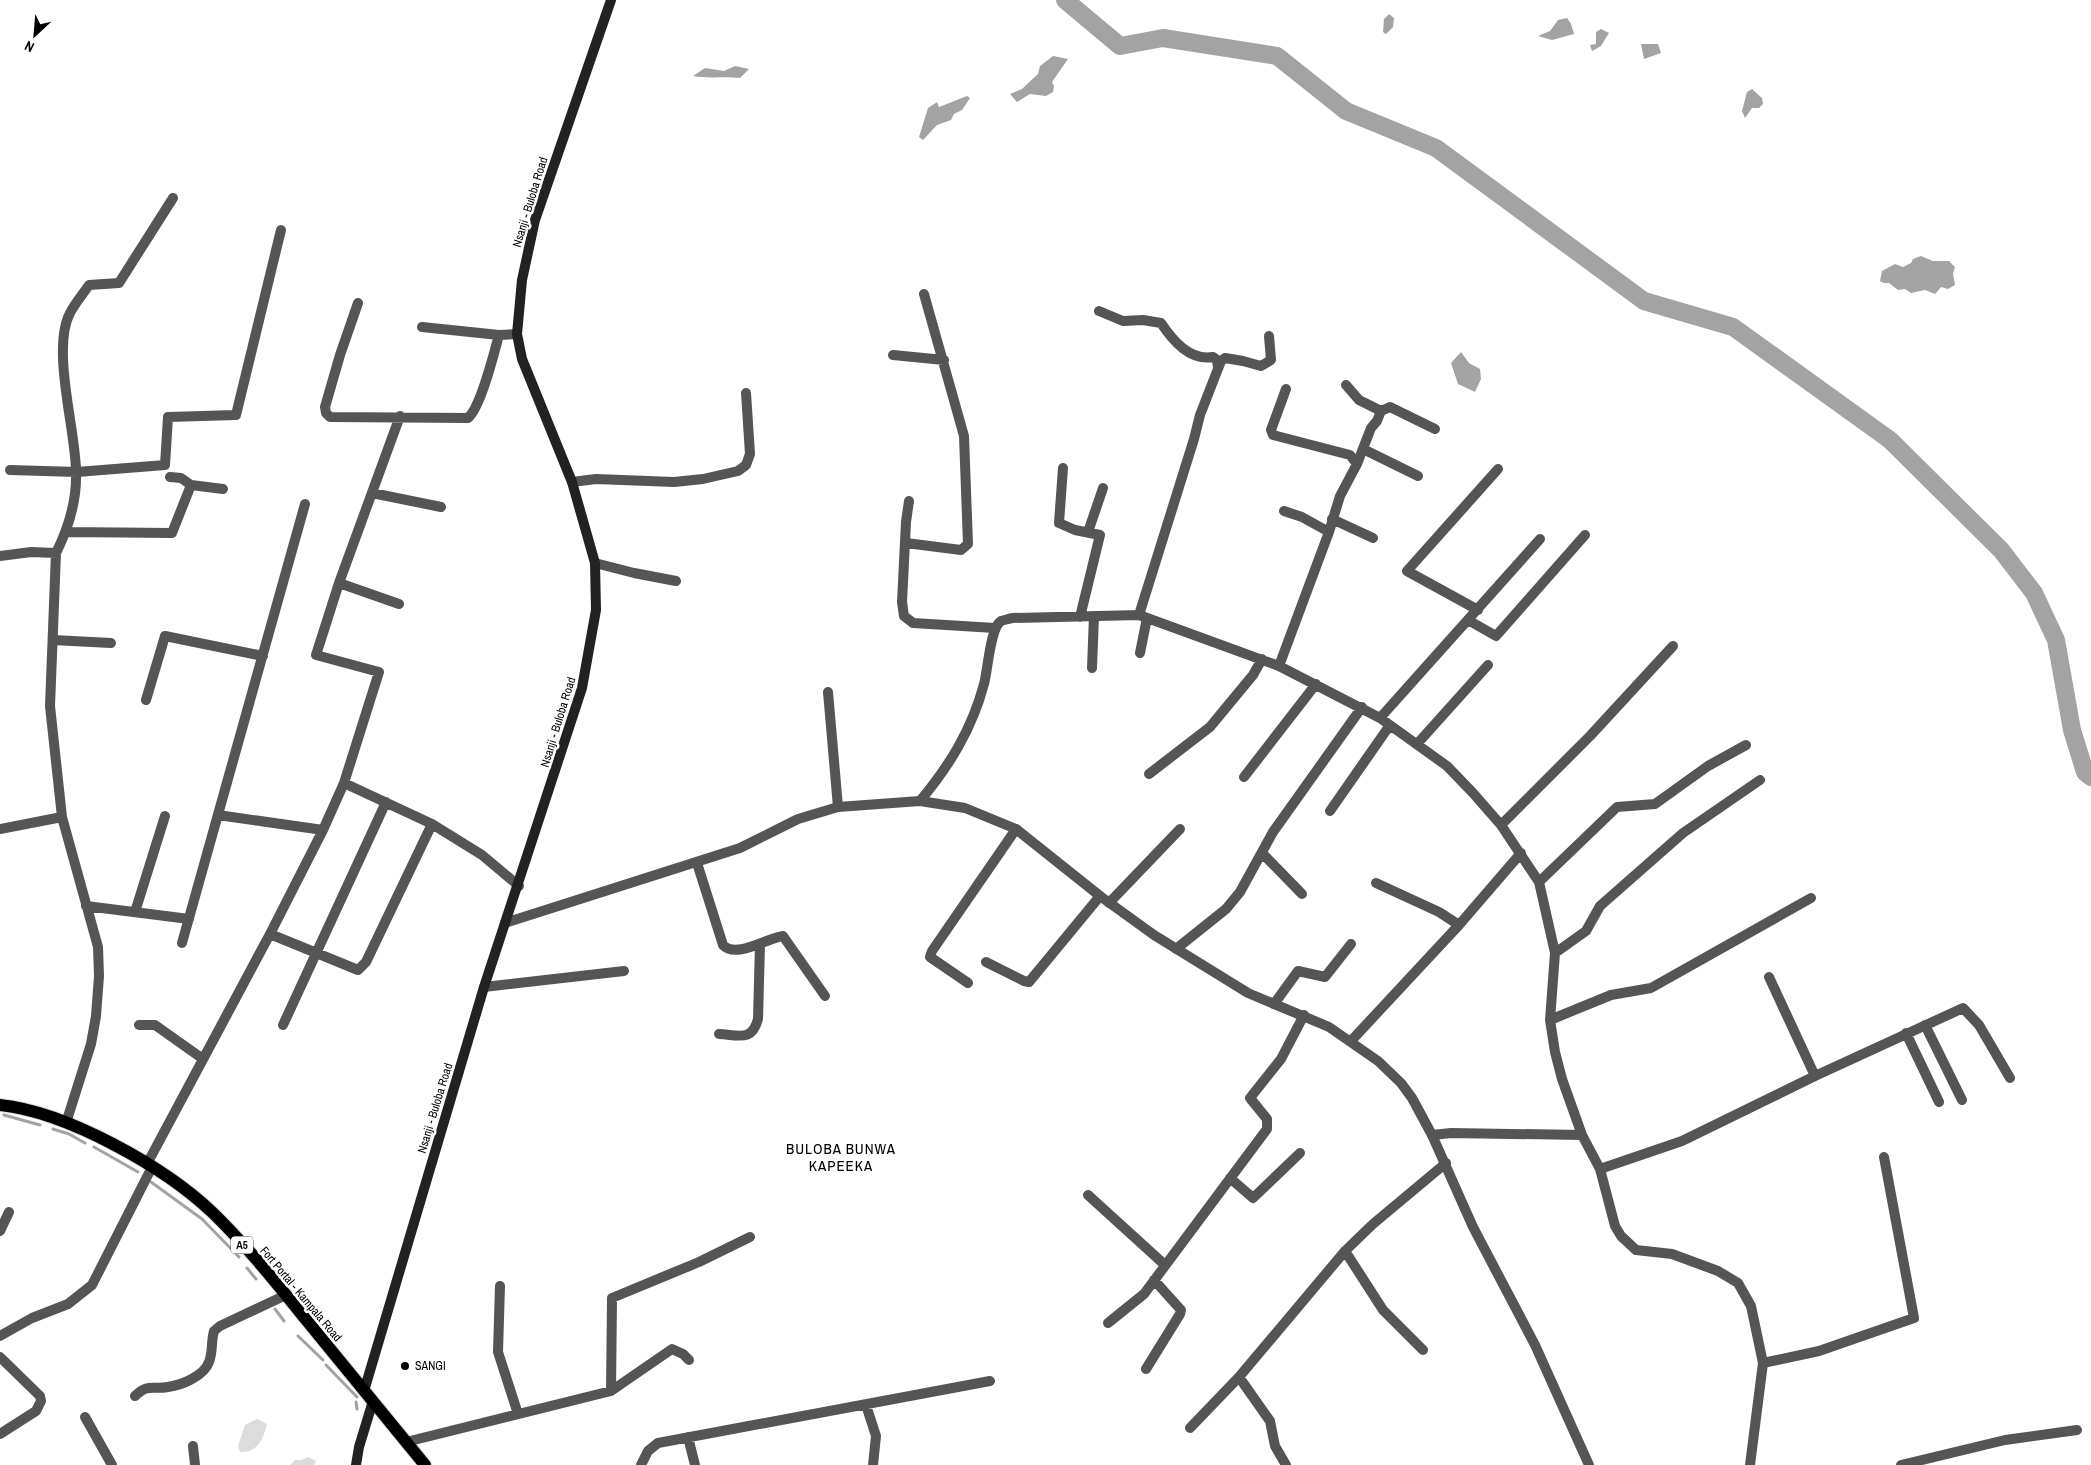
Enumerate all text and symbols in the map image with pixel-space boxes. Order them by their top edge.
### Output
north arrow [10,10,60,60]
text: N [22,37,37,57]
street label: Nsanji - Buloba Road [509,155,551,249]
street label: Nsanji - Buloba Road [537,675,579,769]
street label: Nsanji - Buloba Road [414,1061,456,1155]
district label: BULOBA BUNWA KAPEEKA [786,1138,896,1176]
road number: A5 [231,1236,253,1254]
street label: Fort Portal - Kampala Road [257,1243,345,1345]
place label: SANGI [415,1358,446,1374]
marker: SANGI [399,1360,411,1372]

